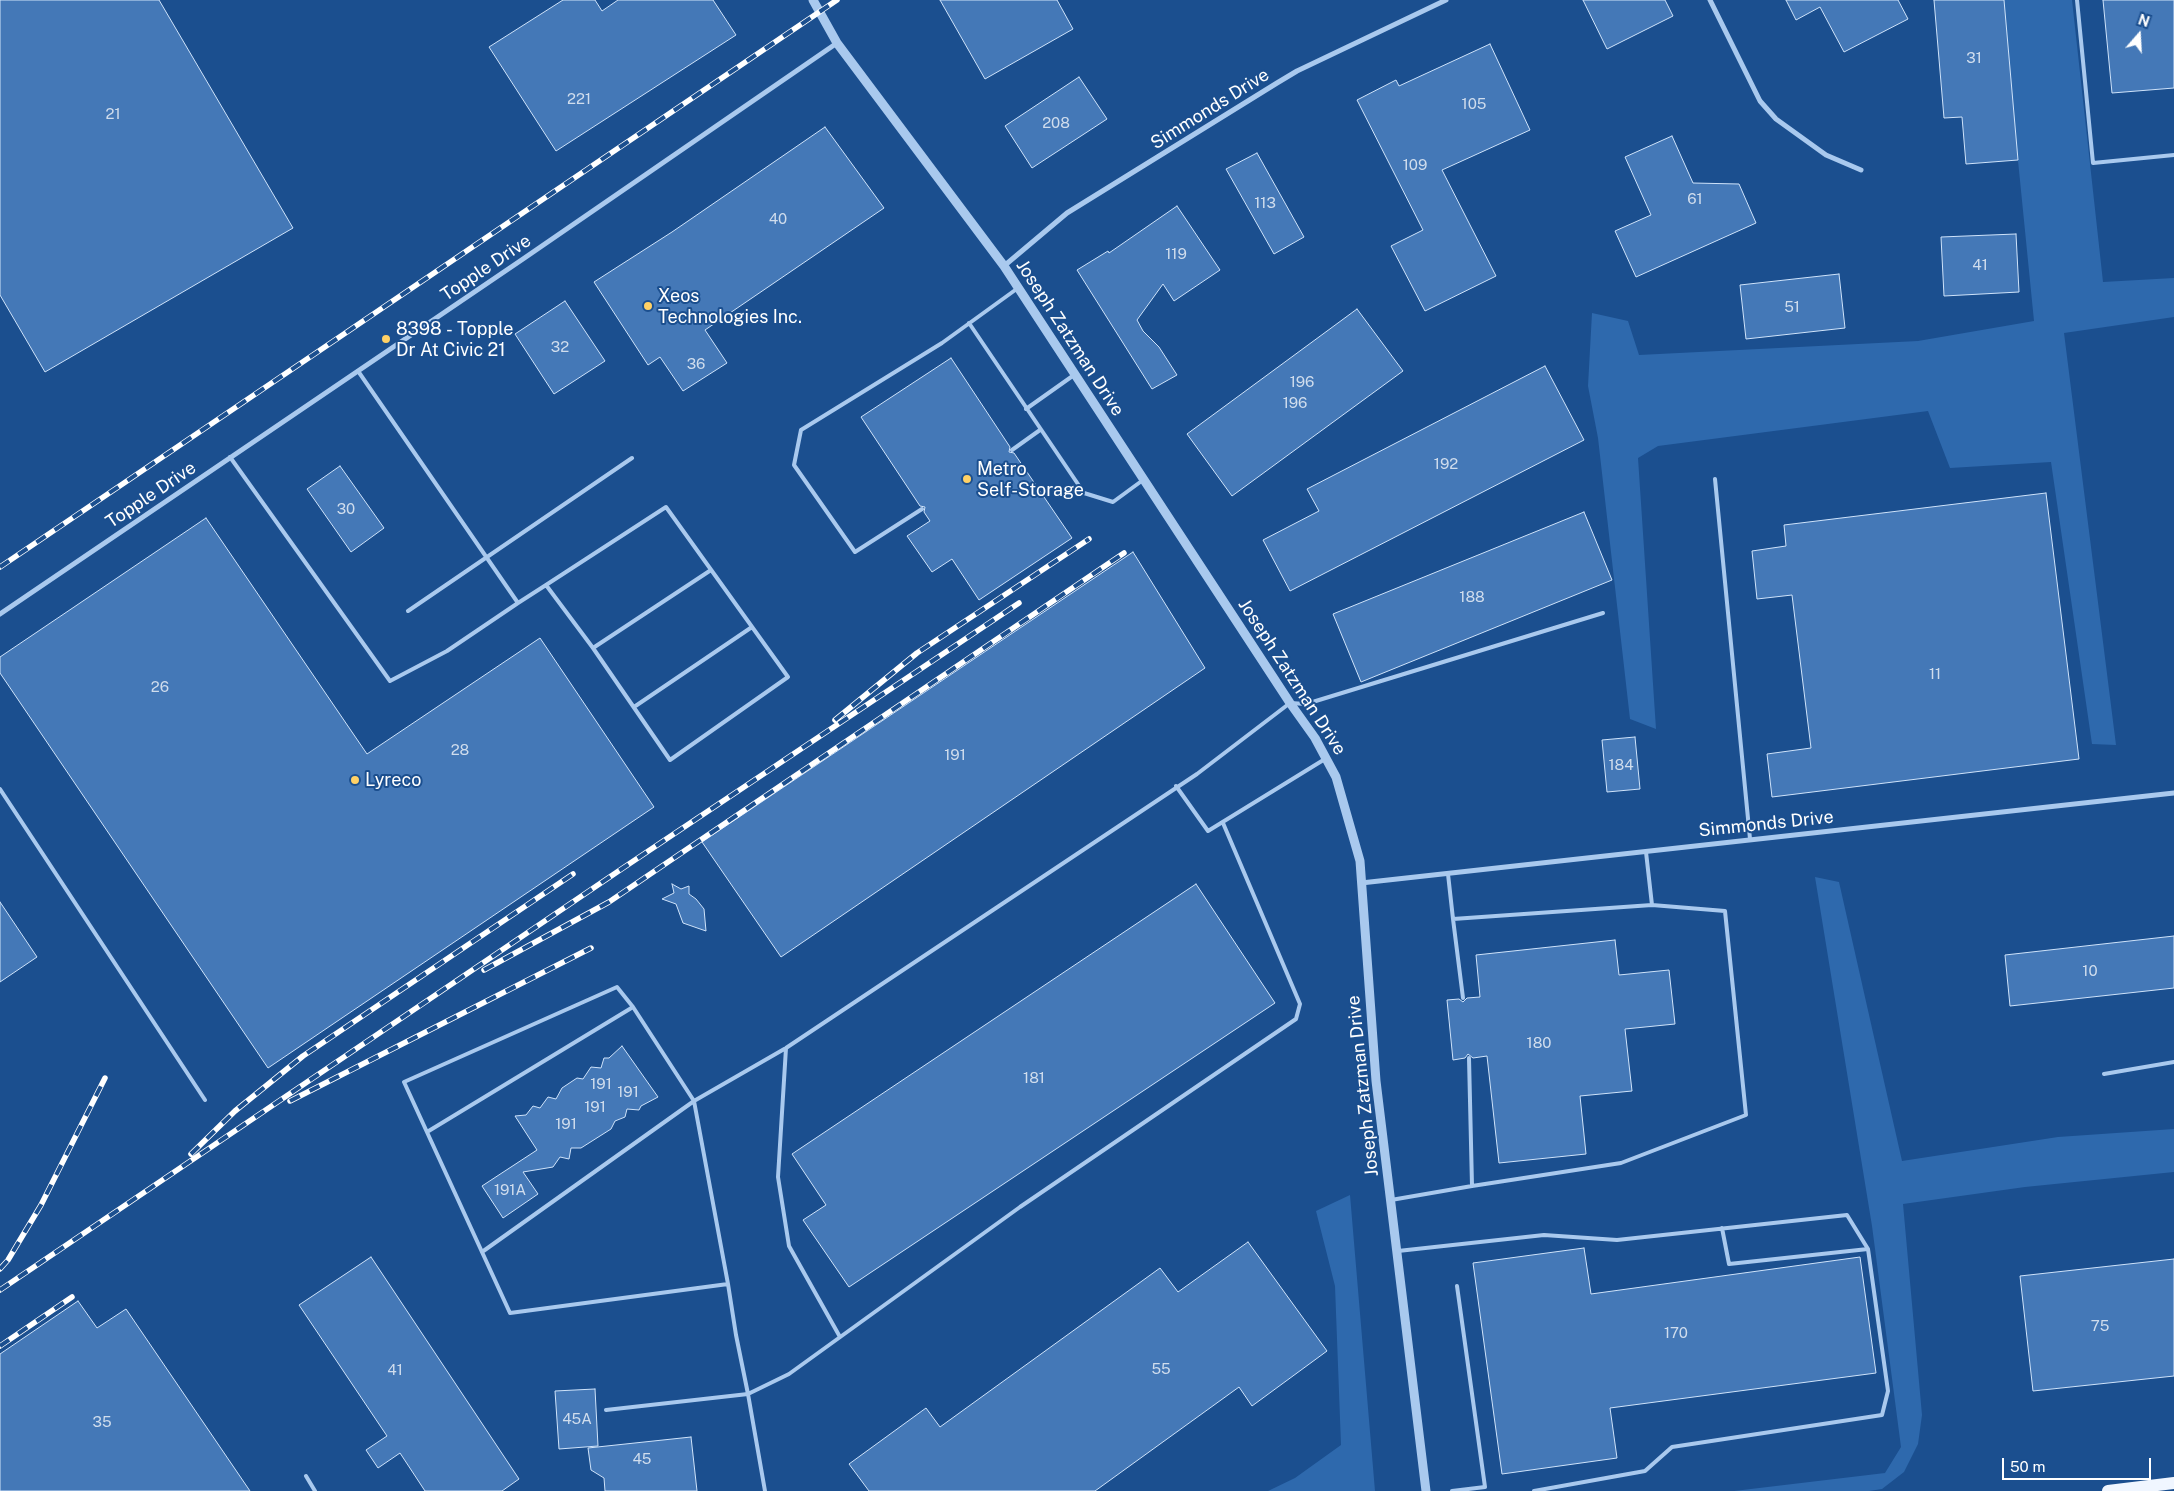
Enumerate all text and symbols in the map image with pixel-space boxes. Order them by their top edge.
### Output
north arrow [2114,10,2164,60]
text: N [2136,11,2152,30]
house number: 31 [1966,49,1982,67]
street label: Simmonds Drive [1147,64,1273,154]
house number: 221 [567,90,591,108]
house number: 105 [1462,95,1486,113]
house number: 21 [105,105,121,123]
house number: 208 [1042,114,1070,132]
house number: 109 [1403,156,1427,174]
house number: 61 [1687,190,1703,208]
house number: 113 [1254,194,1276,212]
house number: 40 [769,210,787,228]
street label: Topple Drive [437,230,535,306]
house number: 119 [1165,245,1187,263]
street label: Joseph Zatzman Drive [1011,256,1129,420]
house number: 41 [1972,256,1988,274]
place label: Xeos Technologies Inc. [658,285,802,328]
house number: 51 [1784,298,1800,316]
marker: Xeos Technologies Inc. [642,300,654,312]
place label: 8398 - Topple Dr At Civic 21 [396,318,513,360]
marker: 8398 - Topple Dr At Civic 21 [380,333,392,345]
house number: 32 [551,338,569,356]
house number: 36 [687,355,705,373]
house number: 196 [1290,373,1314,391]
house number: 196 [1283,394,1307,412]
house number: 192 [1434,455,1458,473]
street label: Topple Drive [102,457,200,533]
place label: Metro Self-Storage [977,458,1084,500]
marker: Metro Self-Storage [961,473,973,485]
house number: 30 [337,500,355,518]
house number: 188 [1459,588,1485,606]
street label: Joseph Zatzman Drive [1233,595,1351,759]
house number: 11 [1929,665,1941,683]
house number: 26 [151,678,169,696]
house number: 28 [451,741,469,759]
house number: 191 [944,746,966,764]
house number: 184 [1608,756,1634,774]
place label: Lyreco [365,769,421,791]
marker: Lyreco [349,774,361,786]
street label: Simmonds Drive [1697,806,1835,842]
house number: 10 [2082,962,2098,980]
street label: Joseph Zatzman Drive [1343,994,1383,1178]
house number: 180 [1527,1034,1551,1052]
house number: 181 [1023,1069,1045,1087]
house number: 191 [590,1075,612,1093]
house number: 191 [617,1083,639,1101]
house number: 191 [584,1098,606,1116]
house number: 191 [555,1115,577,1133]
house number: 191A [494,1181,526,1199]
house number: 75 [2091,1317,2109,1335]
house number: 170 [1664,1324,1688,1342]
house number: 55 [1151,1360,1171,1378]
house number: 41 [387,1361,403,1379]
house number: 45A [562,1410,592,1428]
house number: 35 [92,1413,112,1431]
scale bar [2004,1448,2153,1480]
house number: 45 [633,1450,651,1468]
text: 50 m [2010,1458,2045,1475]

